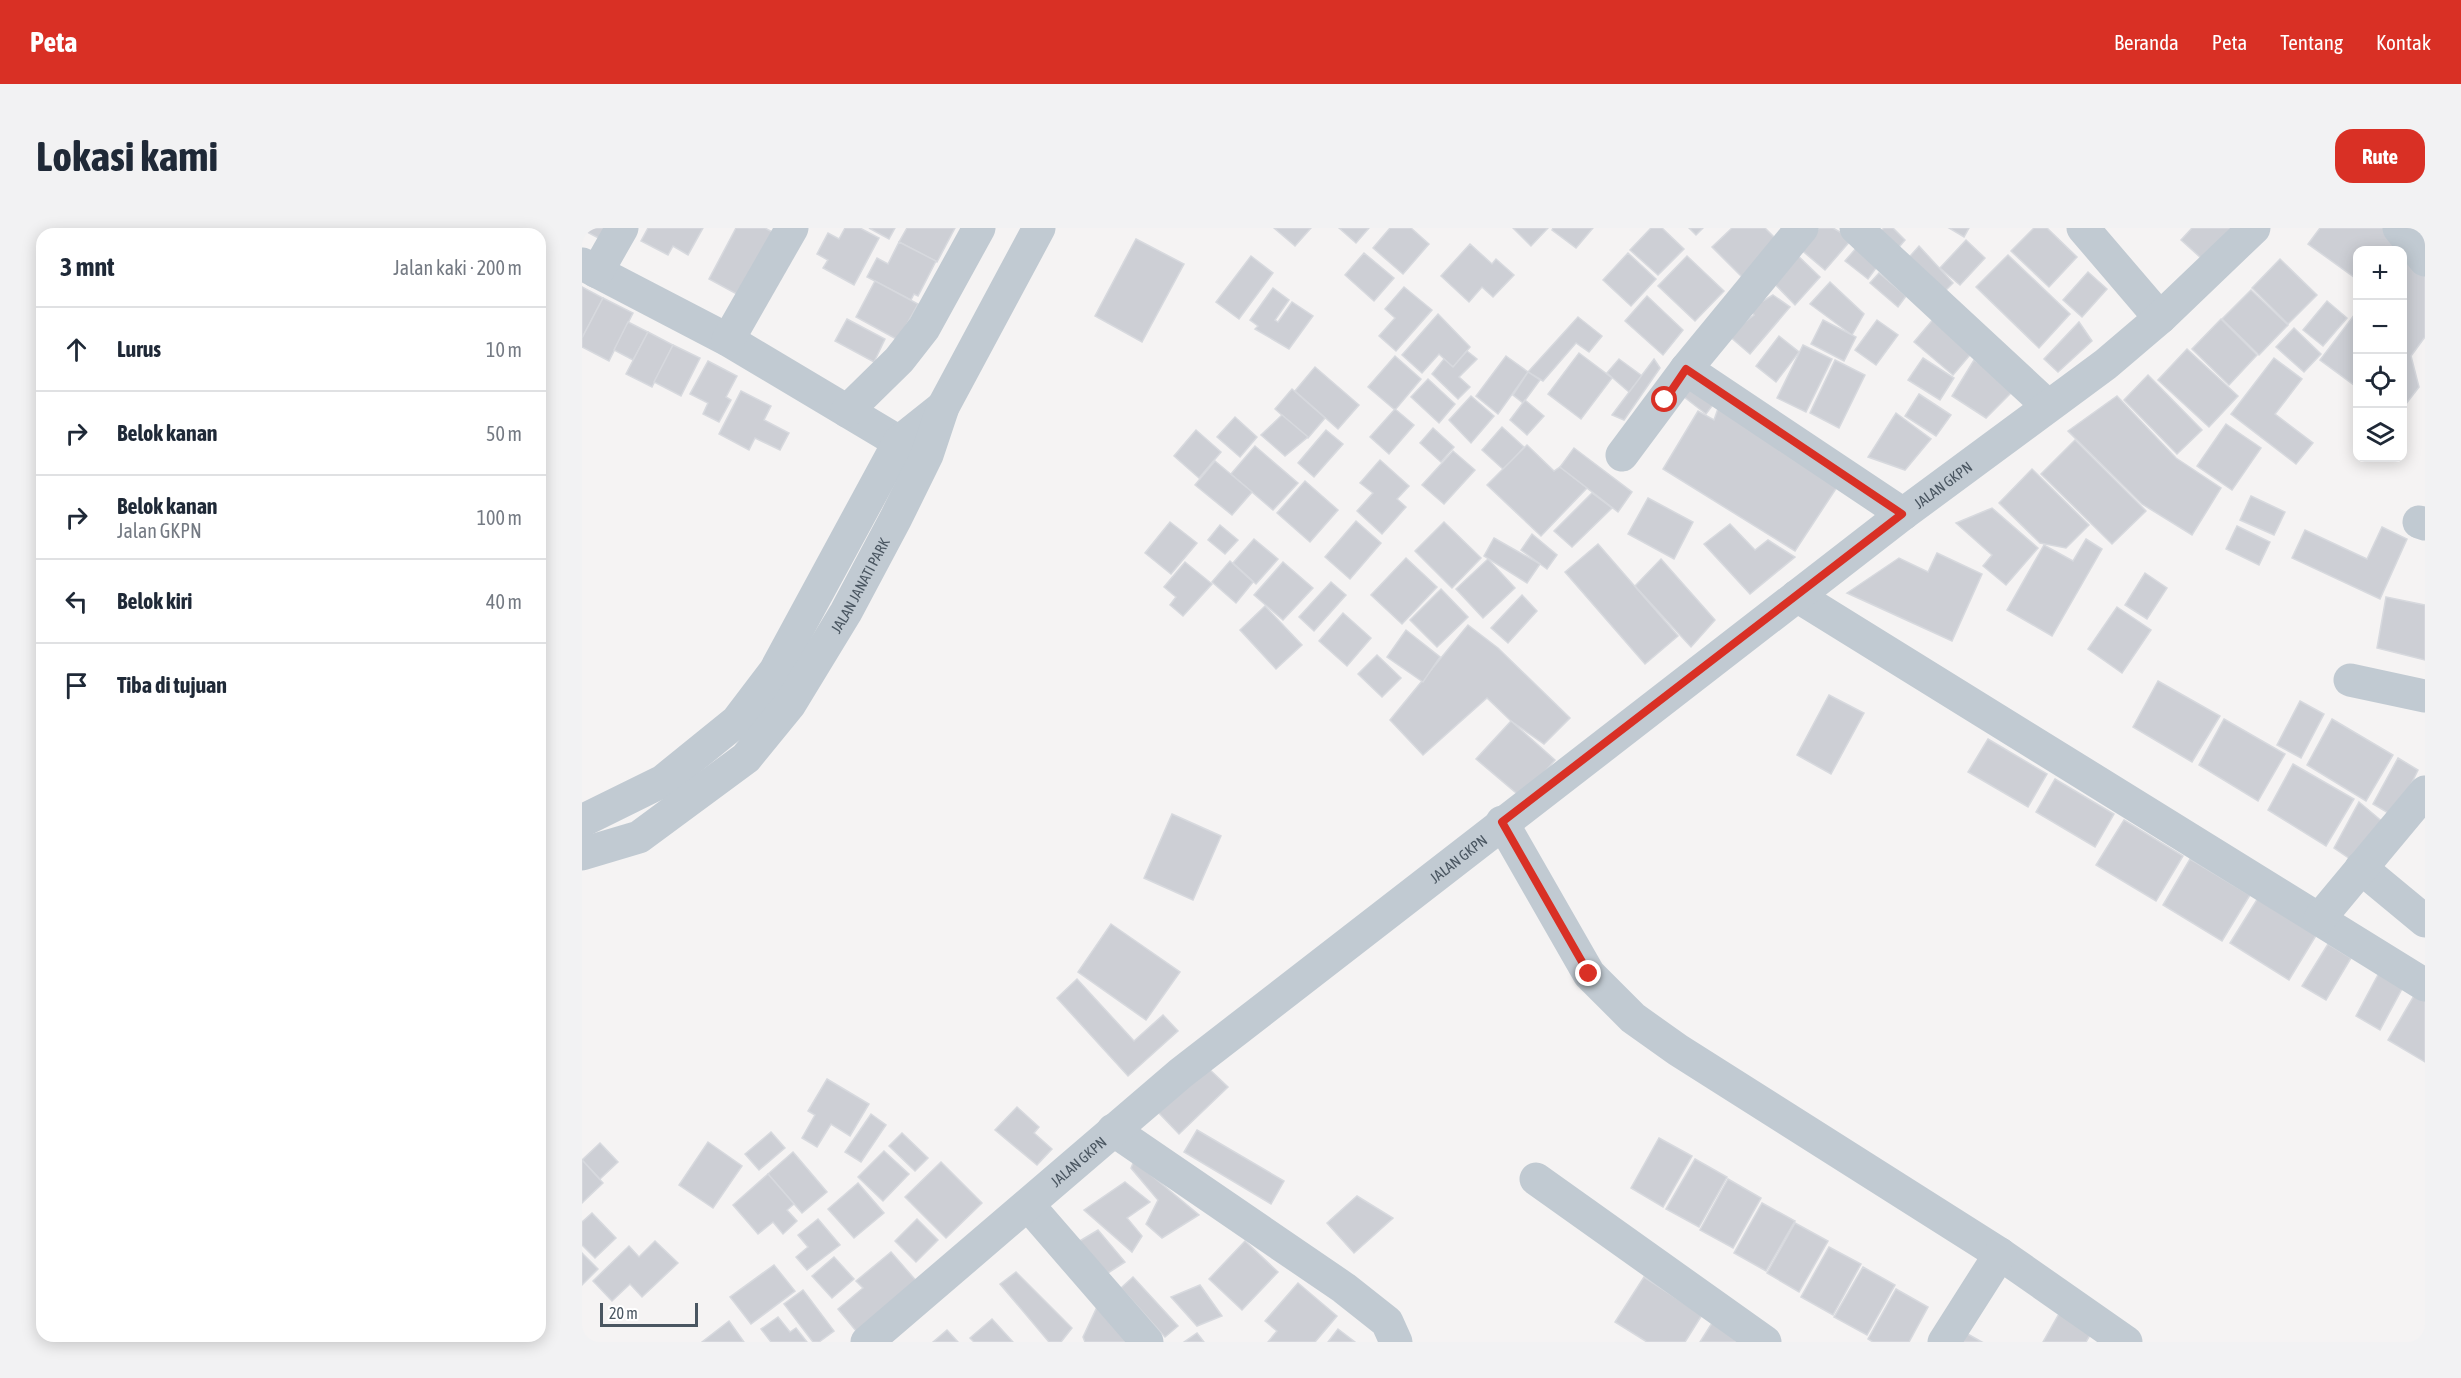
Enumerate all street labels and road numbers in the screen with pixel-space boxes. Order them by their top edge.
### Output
street label: JALAN GKPN [1910,458,1975,512]
street label: JALAN JANATI PARK [827,534,893,636]
street label: JALAN GKPN [1426,831,1490,886]
street label: JALAN GKPN [1047,1133,1109,1190]

